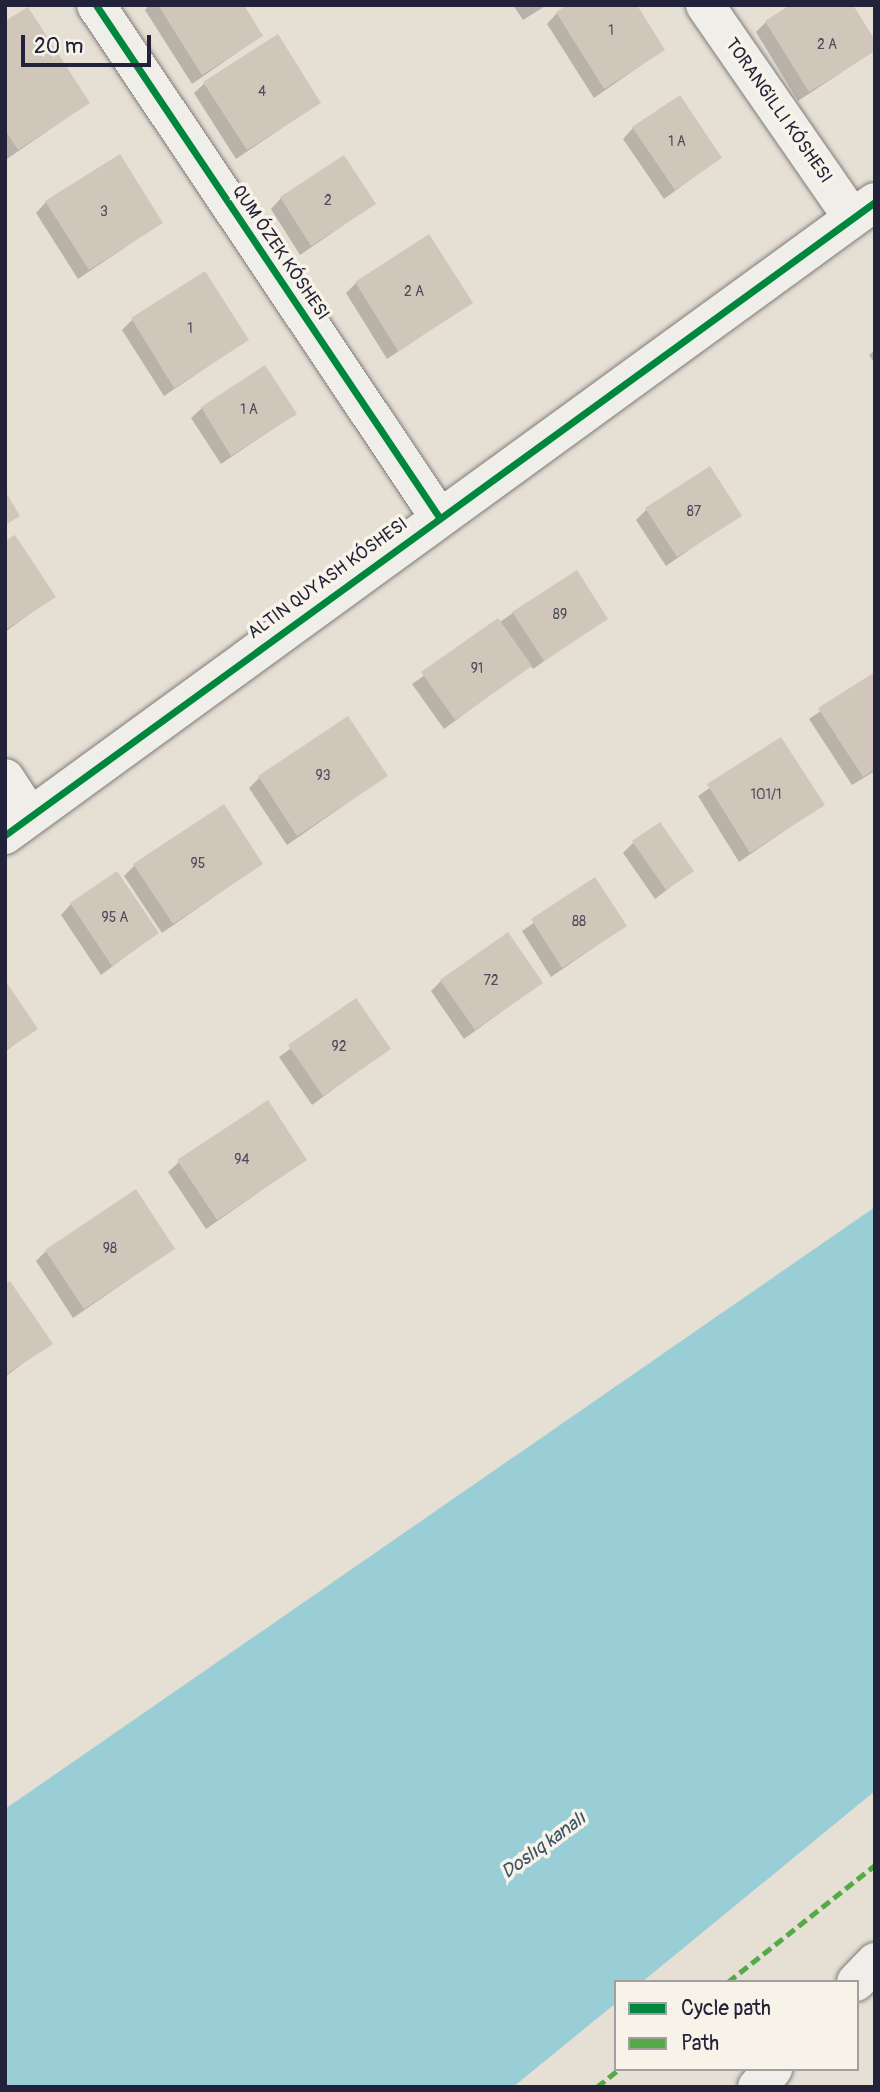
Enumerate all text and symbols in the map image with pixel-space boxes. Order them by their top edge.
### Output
scale bar [24,21,154,65]
house number: 1 [608,23,614,39]
text: 20 m [34,33,83,60]
street label: TORANǴILLI KÓSHESI [720,34,836,188]
house number: 2 А [817,37,837,53]
house number: 4 [258,84,266,100]
house number: 1 А [668,134,686,150]
street label: QUM ÓZEK KÓSHESI [227,181,333,325]
house number: 2 [324,193,332,209]
house number: 3 [100,204,108,220]
house number: 2 А [404,284,424,300]
house number: 1 [187,321,193,337]
house number: 1 А [240,402,258,418]
house number: 87 [687,504,701,520]
street label: ALTIN QUYASH KÓSHESI [244,514,412,644]
house number: 89 [553,607,567,623]
house number: 91 [471,661,483,677]
house number: 93 [315,768,331,784]
house number: 101/1 [750,787,782,803]
house number: 95 [191,856,205,872]
house number: 95 А [102,910,128,926]
house number: 88 [572,914,586,930]
house number: 72 [483,973,499,989]
house number: 92 [331,1039,347,1055]
house number: 94 [234,1152,250,1168]
house number: 98 [103,1241,117,1257]
water label: Doslıq kanalı [497,1808,591,1884]
legend [614,1980,859,2071]
text: Cycle path [681,1995,771,2022]
text: Path [681,2030,719,2057]

